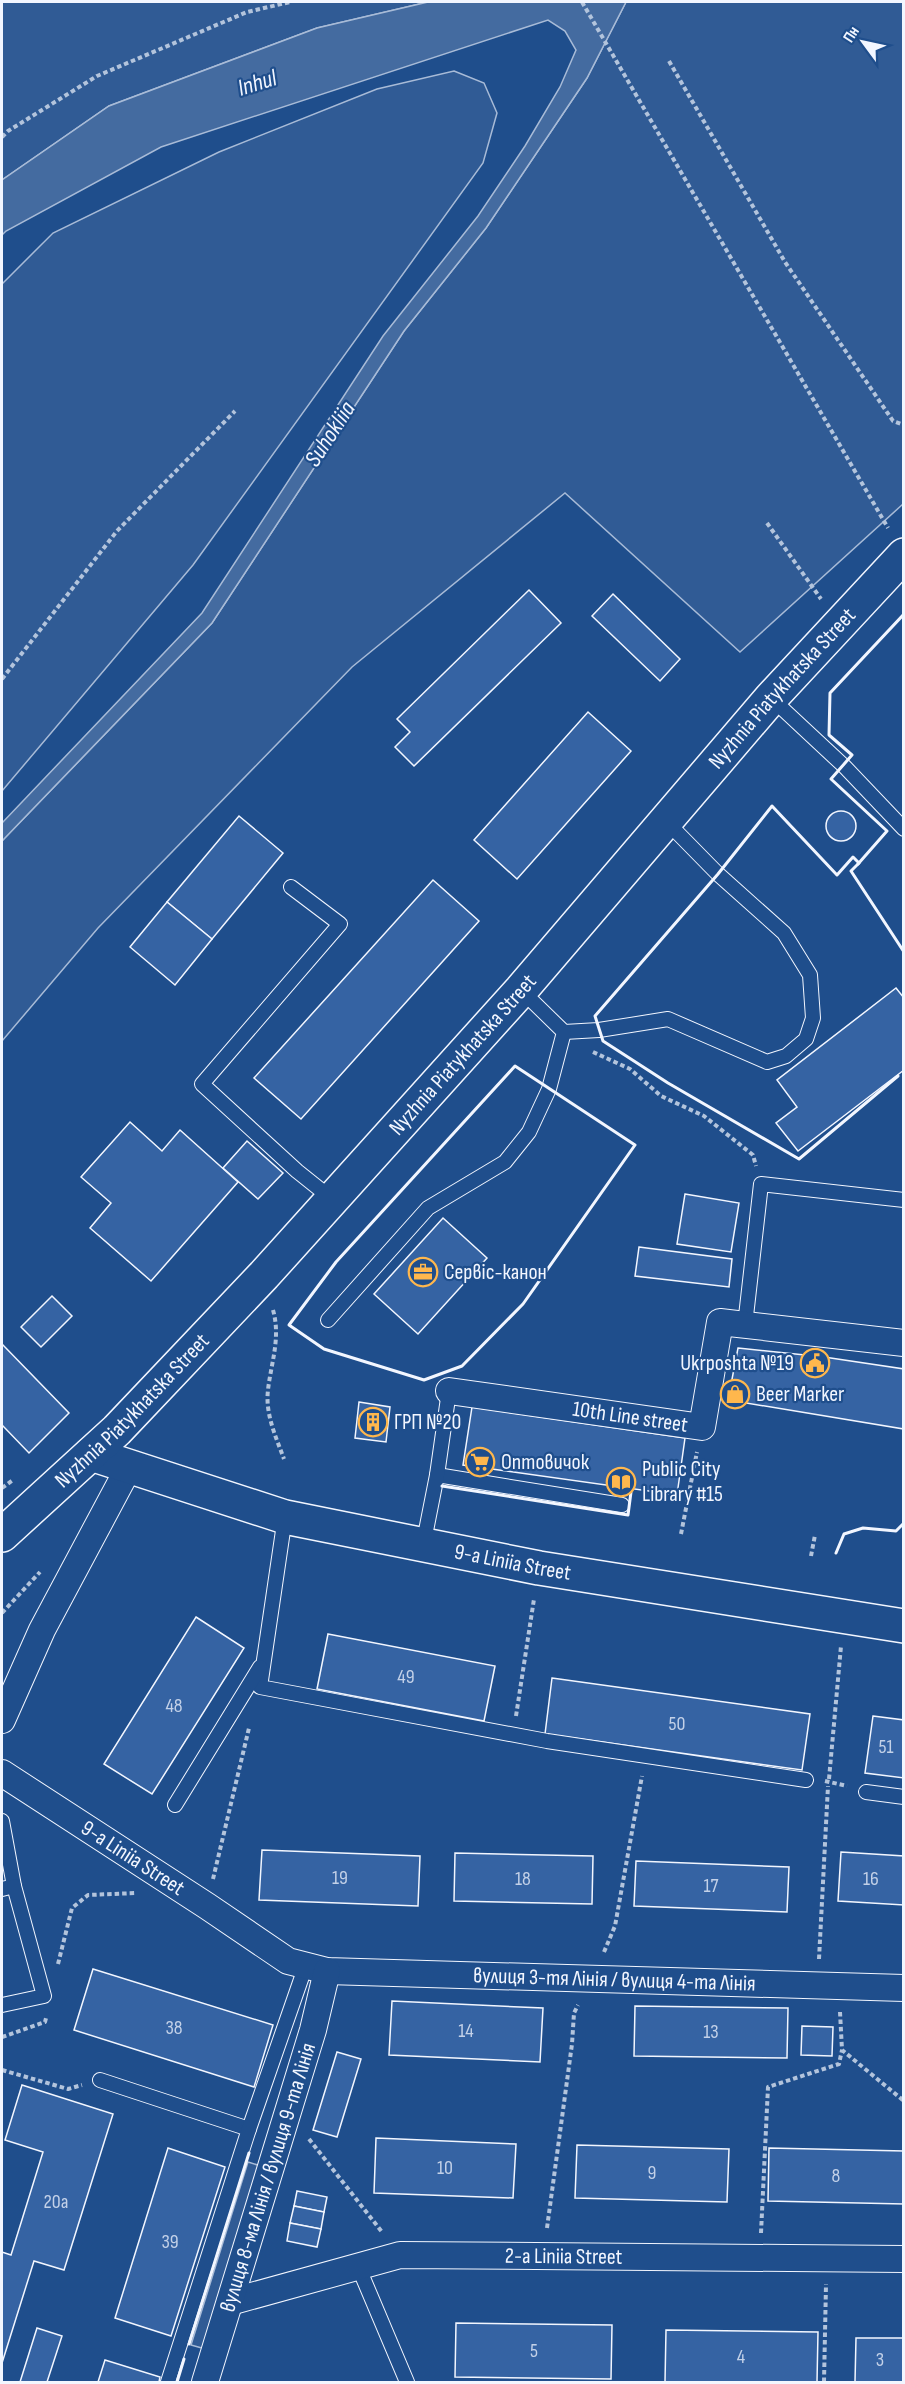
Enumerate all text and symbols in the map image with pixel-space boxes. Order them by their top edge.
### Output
north arrow [833,12,893,72]
text: Пн [839,23,864,46]
water label: Inhul [234,63,281,103]
water label: Suhokliia [298,396,362,472]
street label: Nyzhnia Piatykhatska Street [703,602,862,775]
street label: Nyzhnia Piatykhatska Street [383,968,542,1141]
office icon: Сервіс-канон [407,1256,439,1288]
place label: Сервіс-канон [444,1259,547,1286]
street label: Nyzhnia Piatykhatska Street [49,1328,215,1494]
public building icon: Ukrposhta №19 [799,1347,831,1379]
place label: Ukrposhta №19 [680,1350,794,1377]
shop icon: Beer Marker [719,1378,751,1410]
place label: Beer Marker [756,1381,844,1408]
street label: 10th Line street [571,1395,690,1438]
building icon: ГРП №20 [357,1406,389,1438]
place label: ГРП №20 [394,1409,461,1436]
supermarket icon: Оптовичок [464,1446,496,1478]
place label: Оптовичок [501,1449,590,1476]
place label: Public City Library #15 [642,1456,723,1508]
library icon: Public City Library #15 [605,1466,637,1498]
street label: 9-a Liniia Street [452,1538,573,1586]
house number: 49 [397,1665,415,1689]
house number: 48 [165,1694,183,1718]
house number: 50 [669,1712,685,1736]
house number: 51 [878,1735,894,1759]
street label: 9-a Liniia Street [76,1814,190,1902]
house number: 19 [332,1866,348,1890]
house number: 18 [515,1867,531,1891]
house number: 16 [863,1867,879,1891]
house number: 17 [704,1874,718,1898]
street label: вулиця 3-тя Лінія / вулиця 4-та Лінія [473,1962,756,1997]
house number: 38 [165,2016,183,2040]
house number: 14 [458,2019,474,2043]
house number: 13 [703,2020,719,2044]
street label: вулиця 8-ма Лінія / вулиця 9-та Лінія [214,2040,322,2315]
house number: 10 [437,2156,453,2180]
house number: 9 [648,2161,656,2185]
house number: 8 [832,2164,840,2188]
house number: 20а [44,2190,68,2214]
house number: 39 [161,2230,179,2254]
street label: 2-a Liniia Street [505,2242,623,2270]
house number: 5 [530,2339,538,2363]
house number: 4 [737,2345,745,2369]
house number: 3 [876,2348,884,2372]

